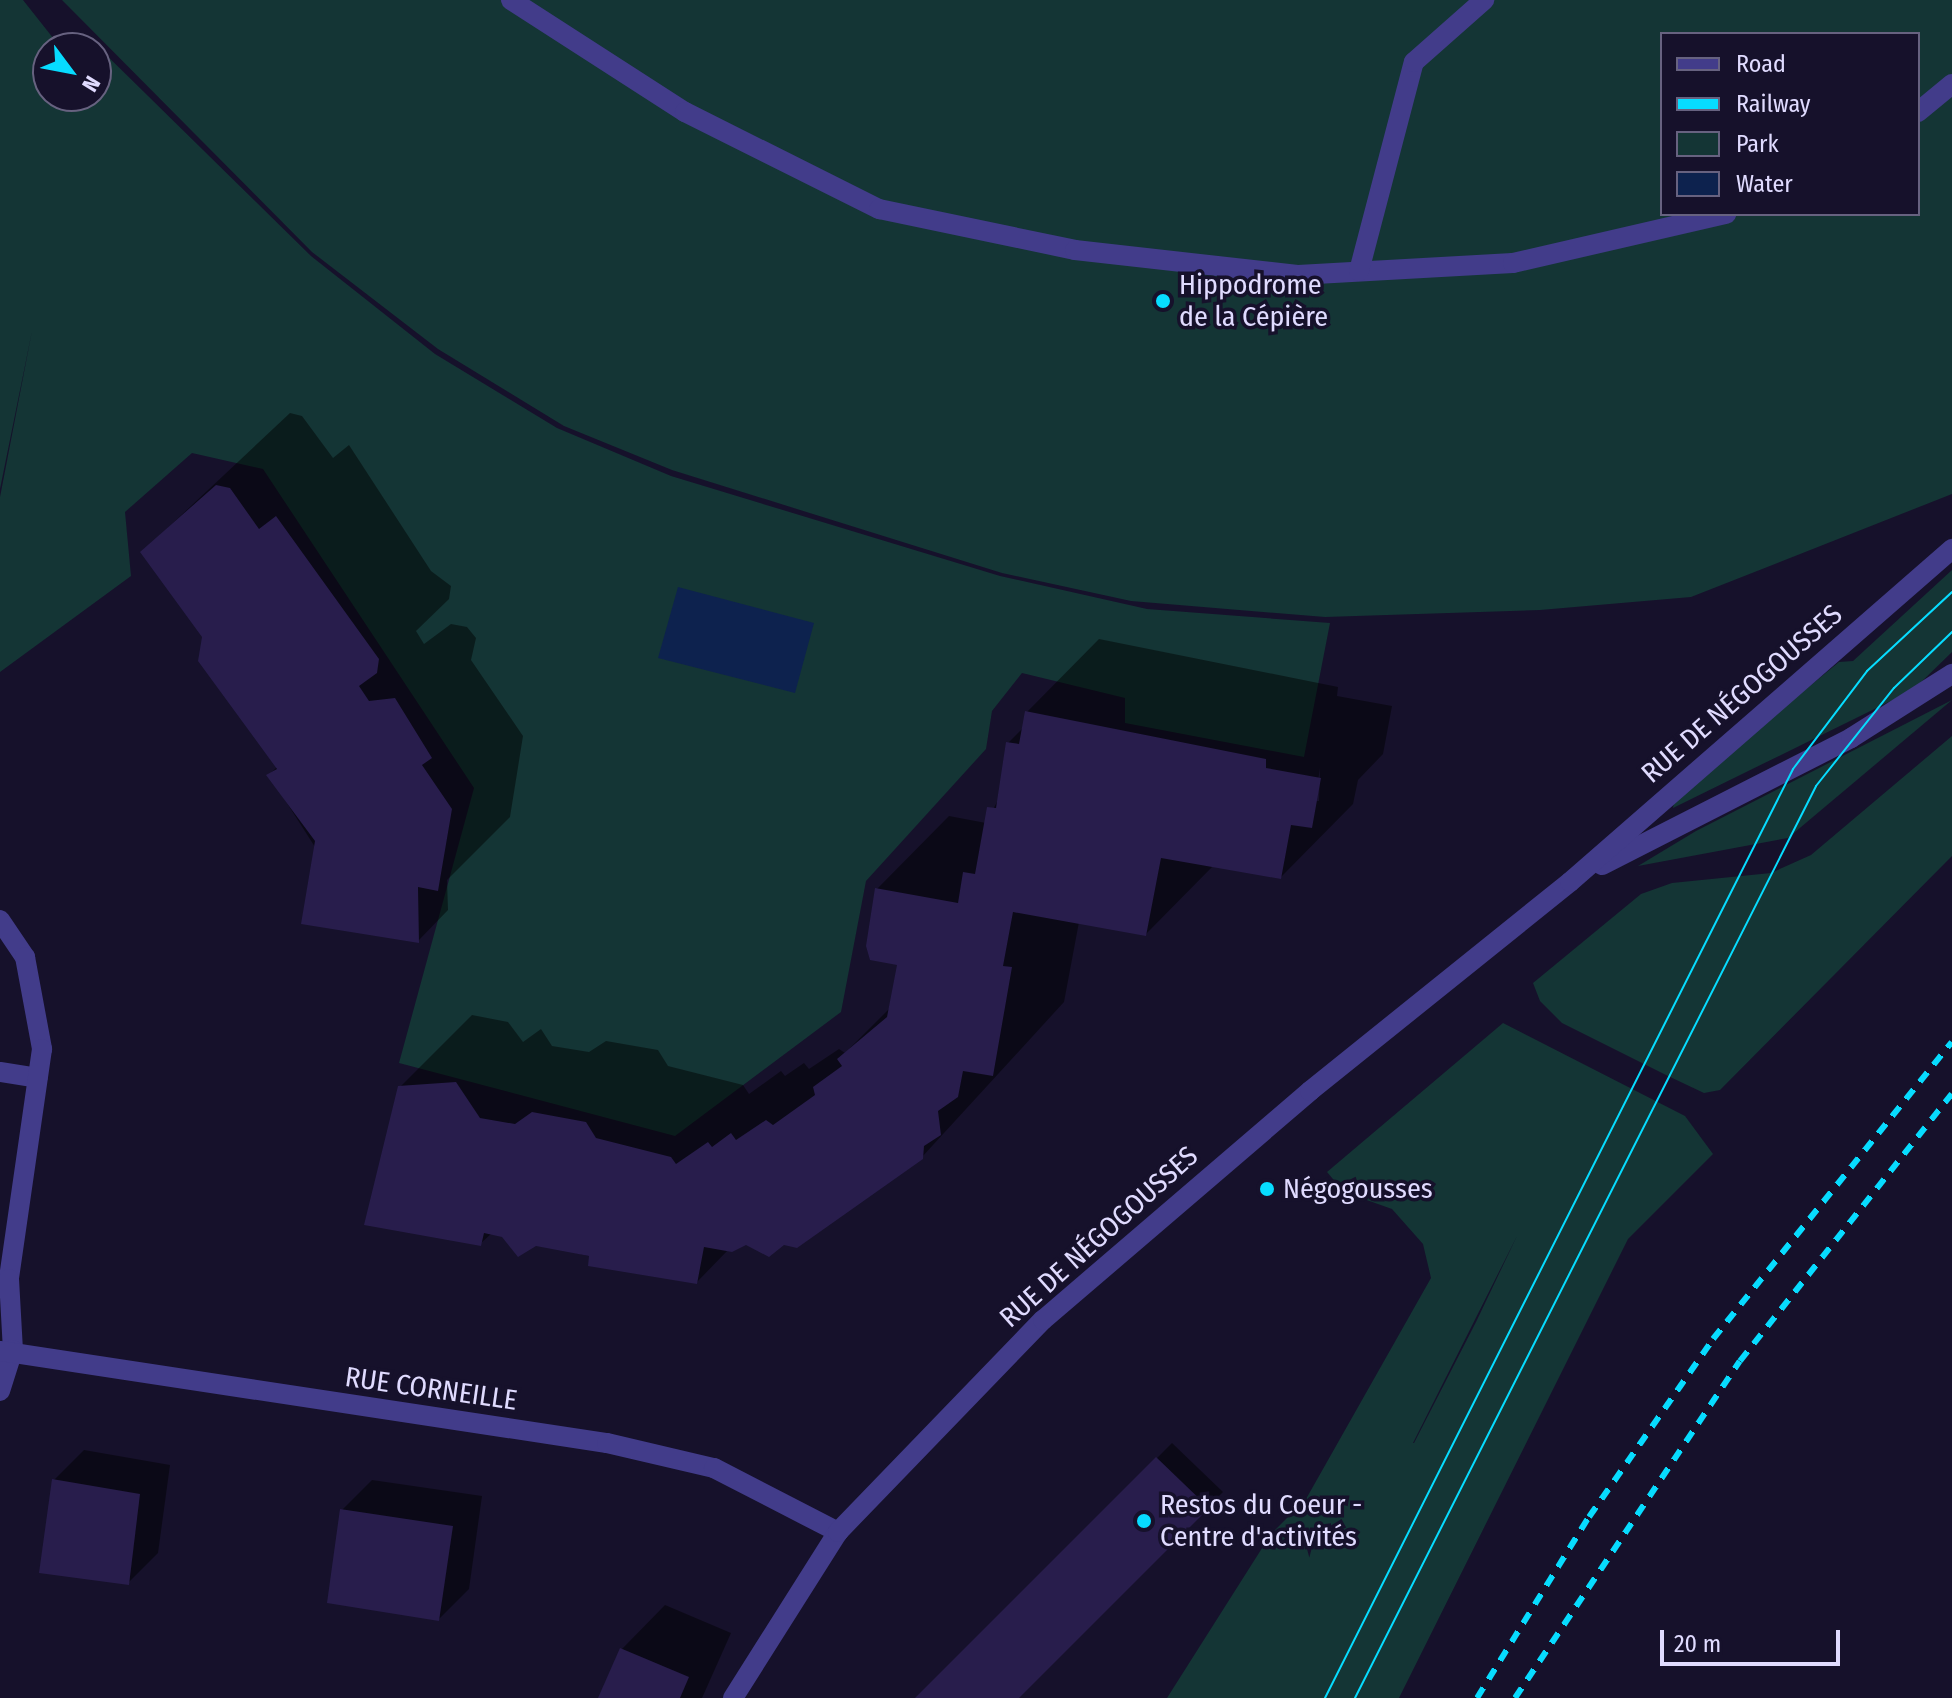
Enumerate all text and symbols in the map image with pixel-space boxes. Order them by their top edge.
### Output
north arrow [32,32,112,112]
legend [1660,32,1920,216]
text: Road [1736,50,1786,78]
text: N [76,71,106,97]
text: Railway [1736,90,1811,118]
text: Park [1736,130,1779,158]
text: Water [1736,170,1793,198]
place label: Hippodrome de la Cépière [1179,268,1328,334]
marker: Hippodrome de la Cépière [1154,292,1172,310]
street label: RUE DE NÉGOGOUSSES [1635,598,1849,790]
street label: RUE DE NÉGOGOUSSES [993,1139,1205,1335]
place label: Négogousses [1283,1172,1433,1206]
marker: Négogousses [1258,1180,1276,1198]
street label: RUE CORNEILLE [343,1360,519,1418]
place label: Restos du Coeur - Centre d'activités [1160,1488,1362,1554]
marker: Restos du Coeur - Centre d'activités [1135,1512,1153,1530]
scale bar [1664,1614,1844,1664]
text: 20 m [1674,1630,1721,1658]

